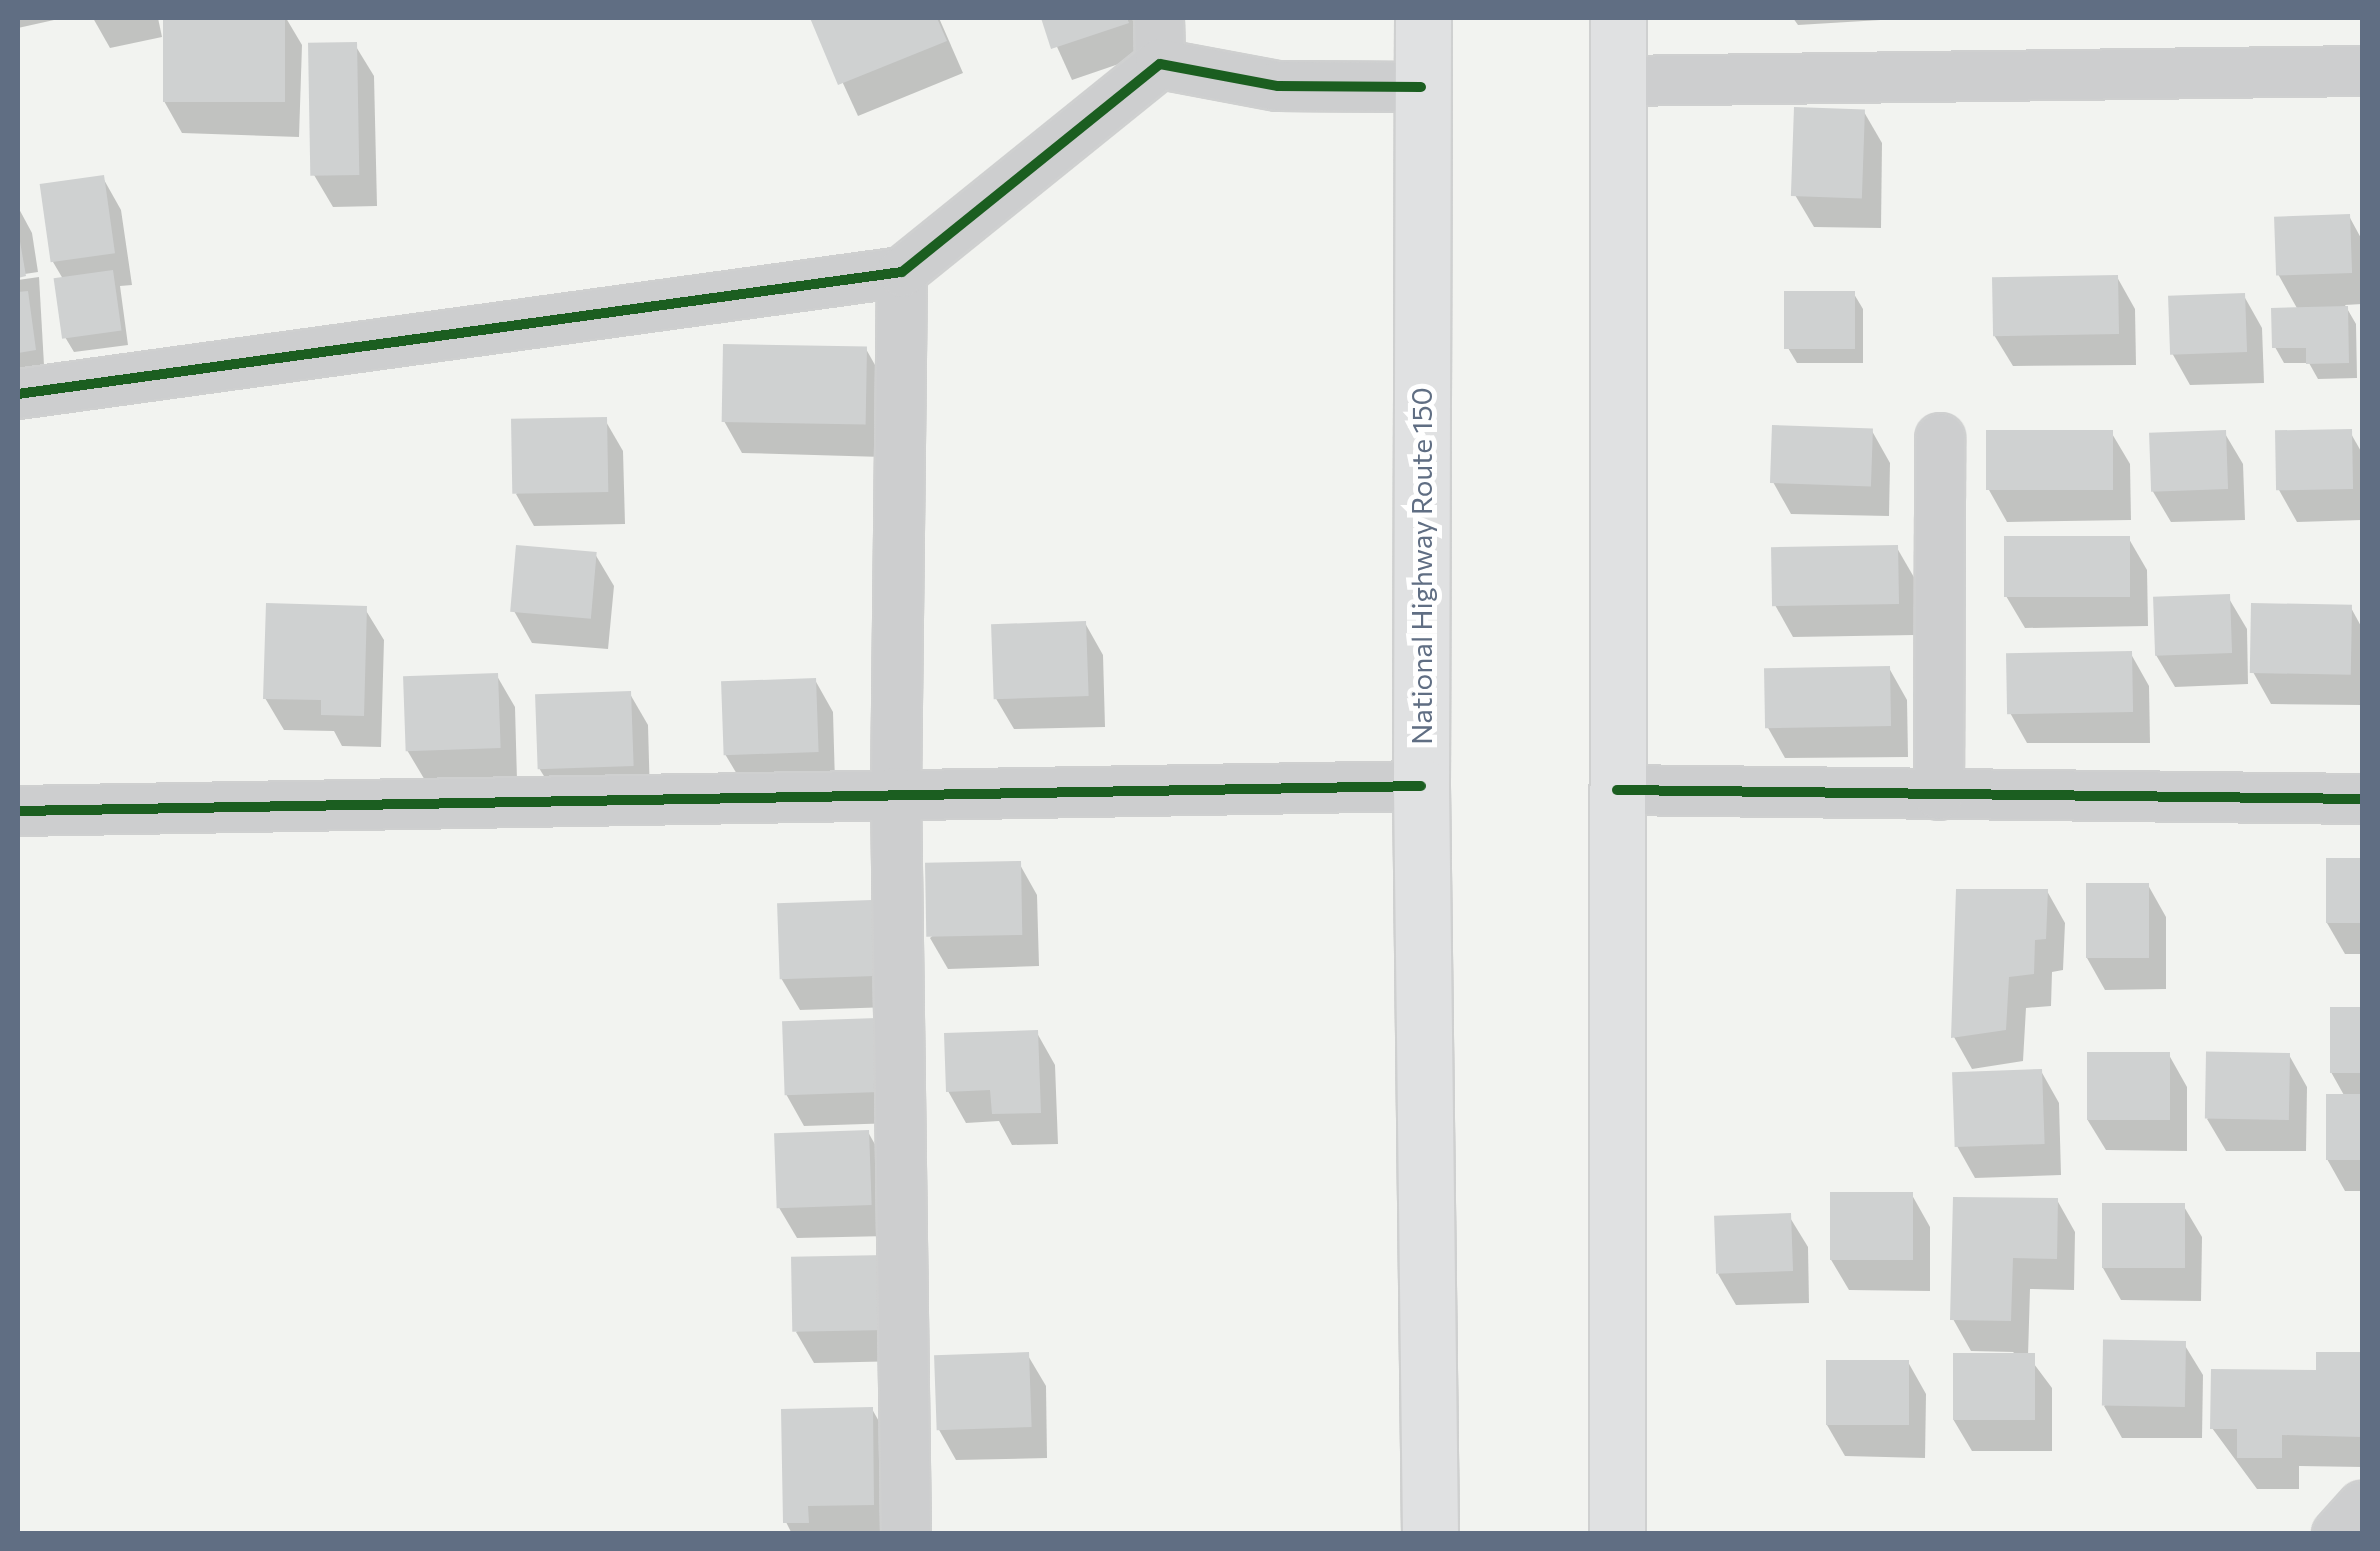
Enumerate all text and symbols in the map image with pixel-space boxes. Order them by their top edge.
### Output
street label: National Highway Route 150 [1404,387,1438,745]

